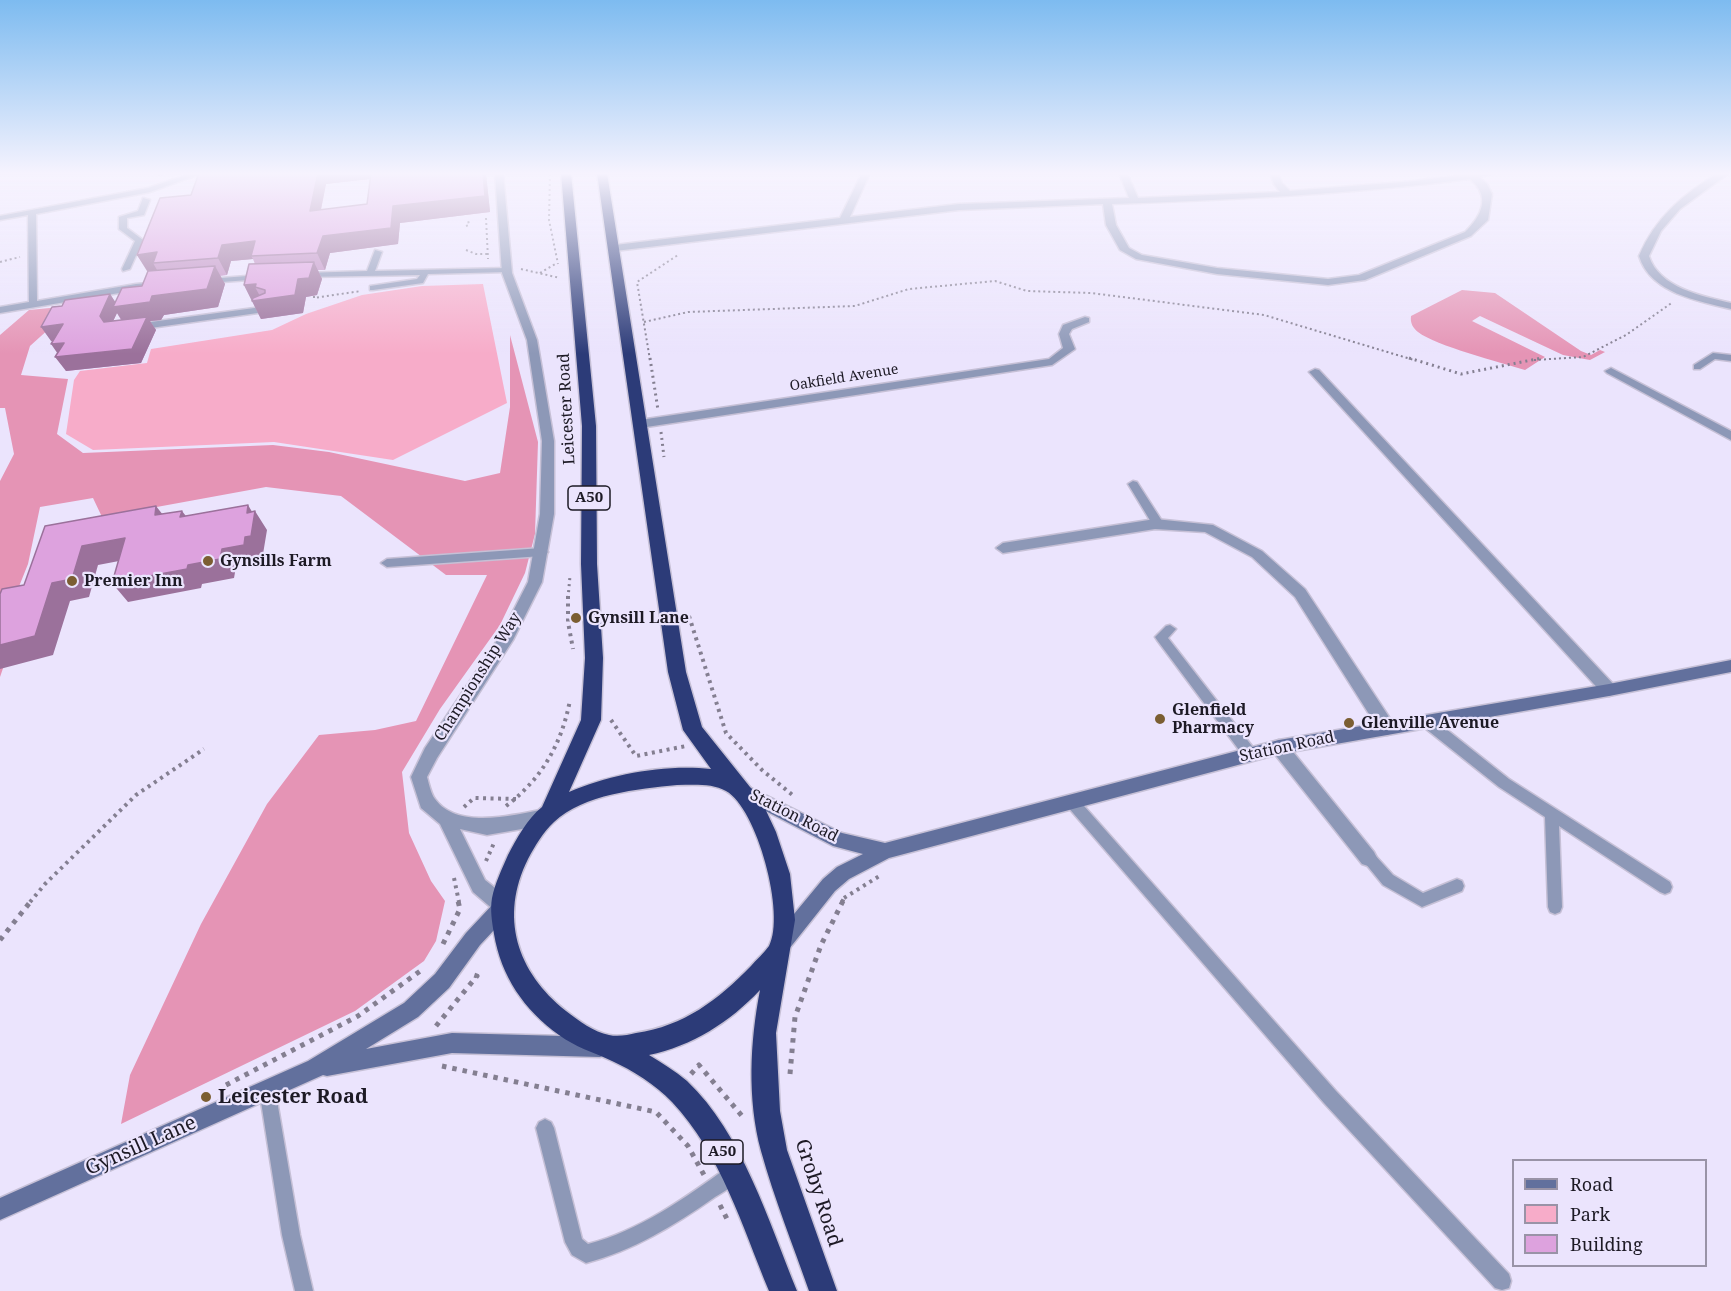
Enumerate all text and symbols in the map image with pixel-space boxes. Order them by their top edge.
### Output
street label: Leicester Road [554,353,580,465]
street label: Oakfield Avenue [788,361,900,395]
road number: A50 [568,486,610,510]
place label: Gynsills Farm [220,551,332,571]
marker: Gynsills Farm [201,554,215,568]
place label: Premier Inn [84,571,183,591]
marker: Premier Inn [65,574,79,588]
place label: Gynsill Lane [588,608,689,628]
street label: Championship Way [431,609,525,745]
marker: Gynsill Lane [569,611,583,625]
place label: Glenfield Pharmacy [1172,700,1254,738]
marker: Glenfield Pharmacy [1153,712,1167,726]
place label: Glenville Avenue [1361,713,1499,733]
marker: Glenville Avenue [1342,716,1356,730]
street label: Station Road [1238,728,1336,766]
street label: Station Road [747,786,841,846]
place label: Leicester Road [218,1085,368,1109]
marker: Leicester Road [199,1090,213,1104]
street label: Gynsill Lane [82,1111,200,1181]
street label: Groby Road [789,1136,847,1250]
road number: A50 [701,1140,743,1164]
legend [1512,1159,1707,1267]
text: Road [1570,1172,1613,1196]
text: Park [1570,1202,1610,1226]
text: Building [1570,1232,1643,1256]

